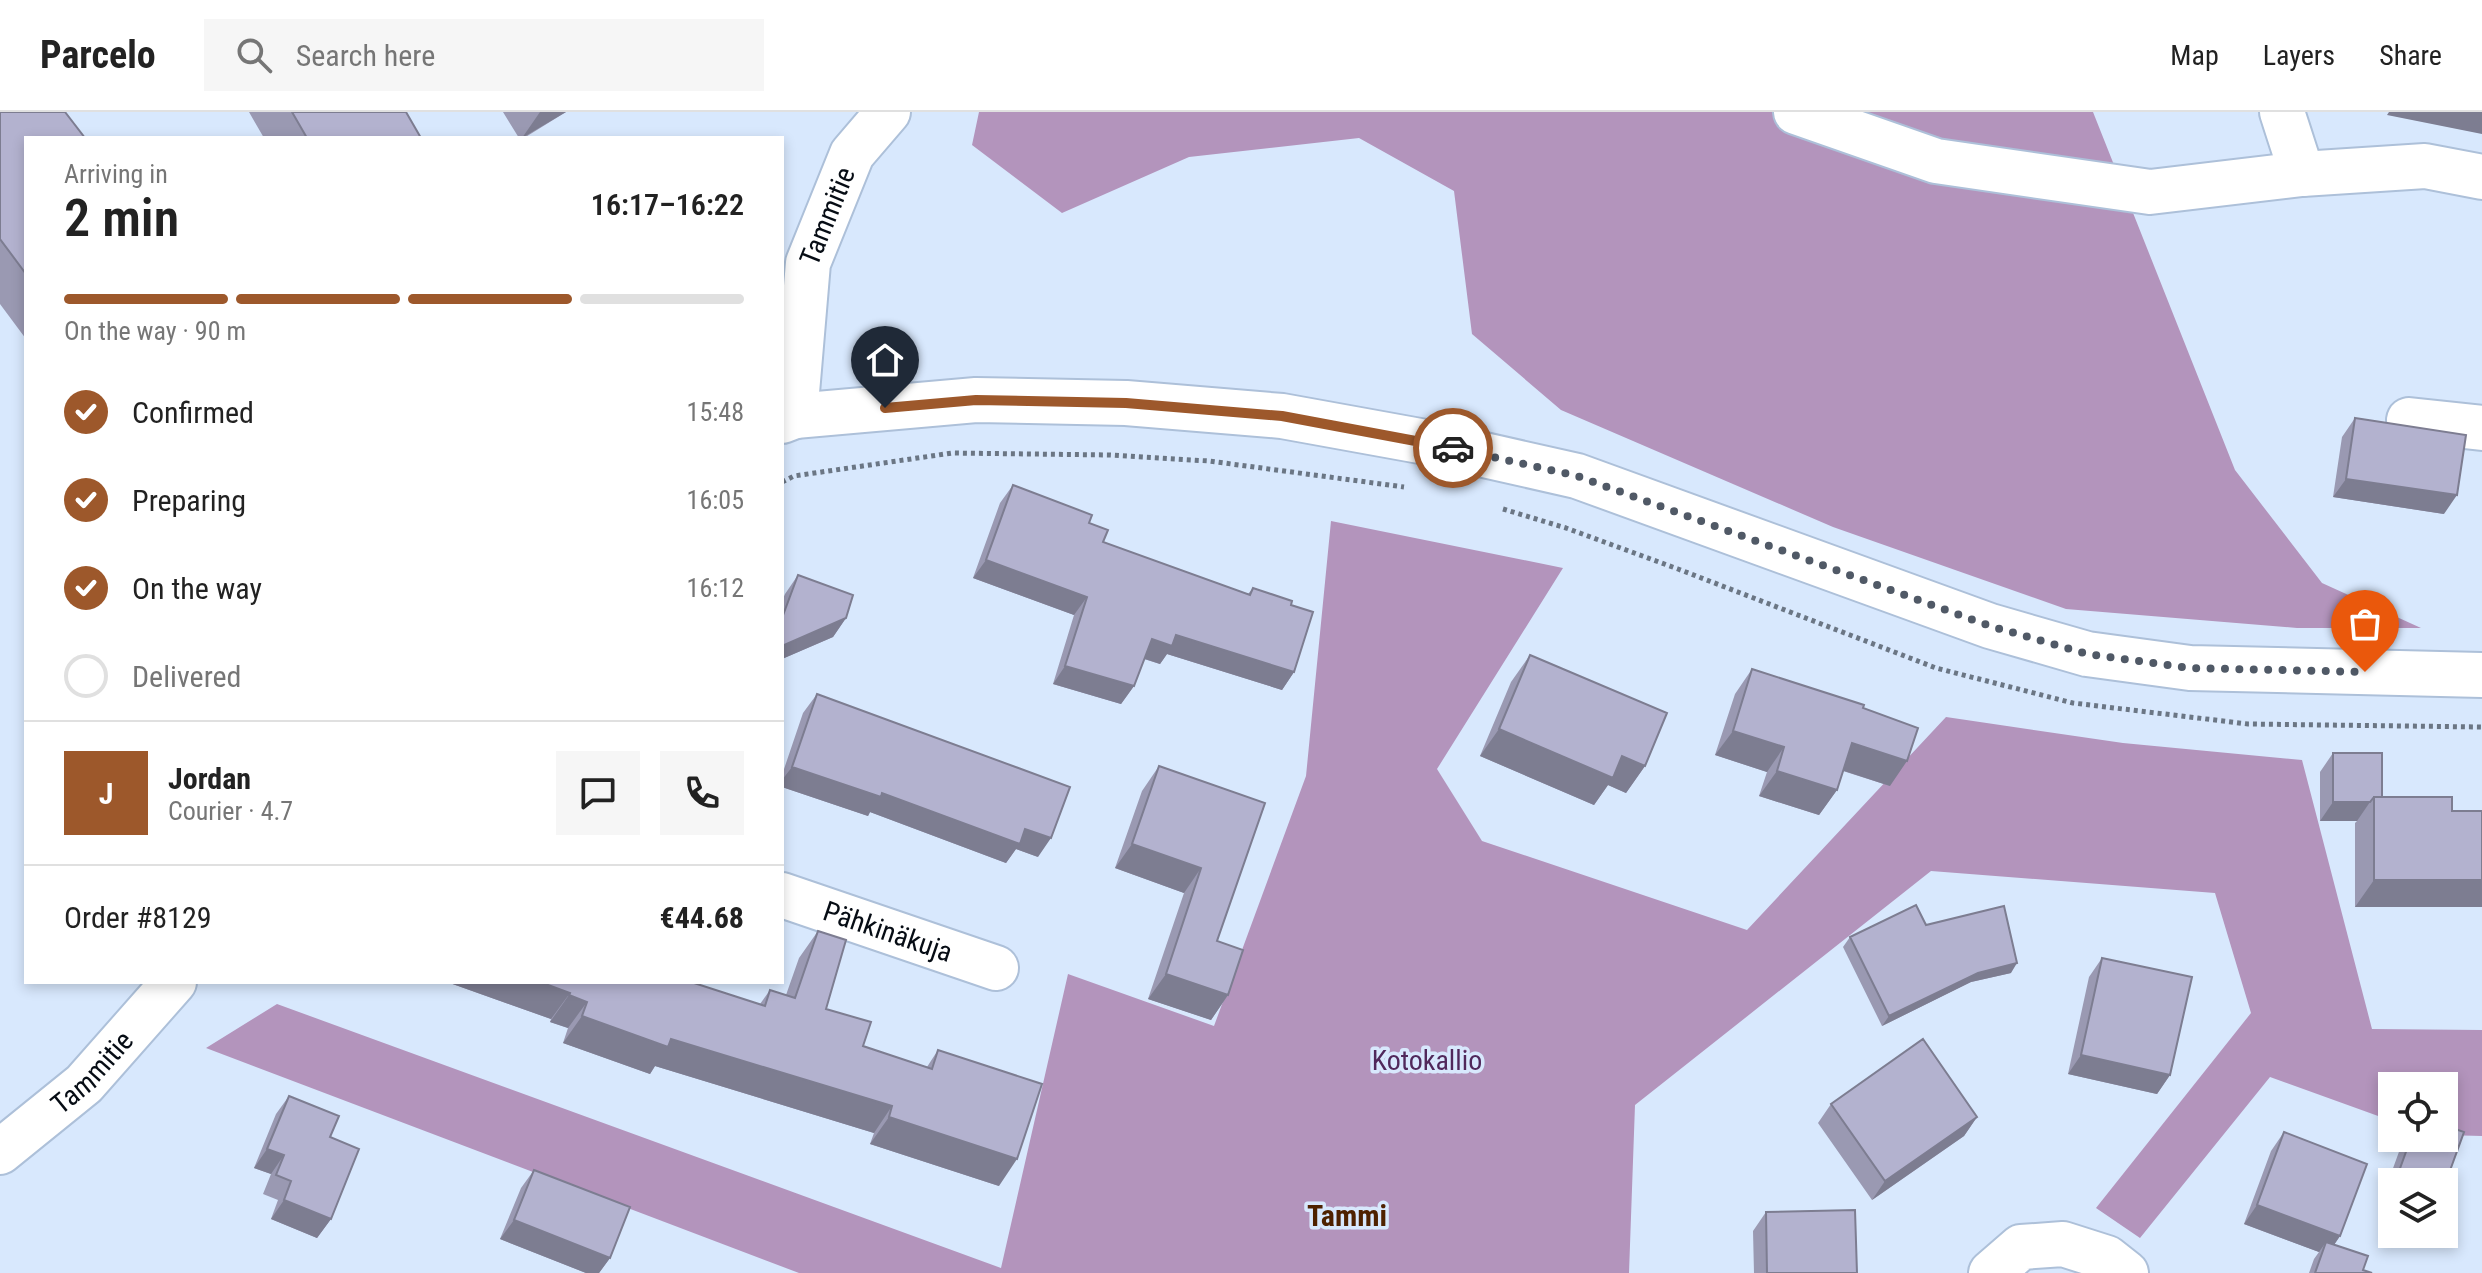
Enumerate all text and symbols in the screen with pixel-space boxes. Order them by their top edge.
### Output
search box [204,19,764,91]
text: Parcelo [40,33,156,77]
icon: search [232,33,276,77]
text: Search here [296,38,435,73]
text: Map [2170,39,2219,72]
text: Layers [2263,39,2335,72]
text: Share [2379,39,2442,72]
text: Arriving in [64,159,168,189]
street label: Tammitie [792,162,861,270]
text: 16:17–16:22 [591,187,744,222]
text: 2 min [64,188,179,249]
text: On the way · 90 m [64,316,246,346]
pin [851,326,919,408]
icon: home [863,338,907,382]
icon: check [64,390,108,434]
text: Confirmed [132,395,254,430]
text: 15:48 [687,397,744,427]
courier [1413,408,1493,488]
icon: car [1431,426,1475,470]
icon: check [64,478,108,522]
text: Preparing [132,483,246,518]
text: 16:05 [687,485,744,515]
icon: check [64,566,108,610]
text: On the way [132,571,262,606]
text: 16:12 [687,573,744,603]
pin [2331,590,2399,672]
icon: bag [2343,602,2387,646]
text: Delivered [132,659,241,694]
button: chat [556,751,640,835]
button: phone [660,751,744,835]
text: Jordan [168,761,251,796]
text: J [99,776,113,811]
text: Courier · 4.7 [168,796,293,826]
street label: Pähkinäkuja [819,894,957,968]
text: Order #8129 [64,900,212,935]
text: €44.68 [659,900,744,935]
street label: Tammitie [44,1024,140,1120]
park label: Kotokallio [1372,1044,1482,1077]
map controls [2378,1072,2458,1248]
button: locate [2378,1072,2458,1152]
button: layers [2378,1168,2458,1248]
district label: Tammi [1307,1198,1387,1233]

